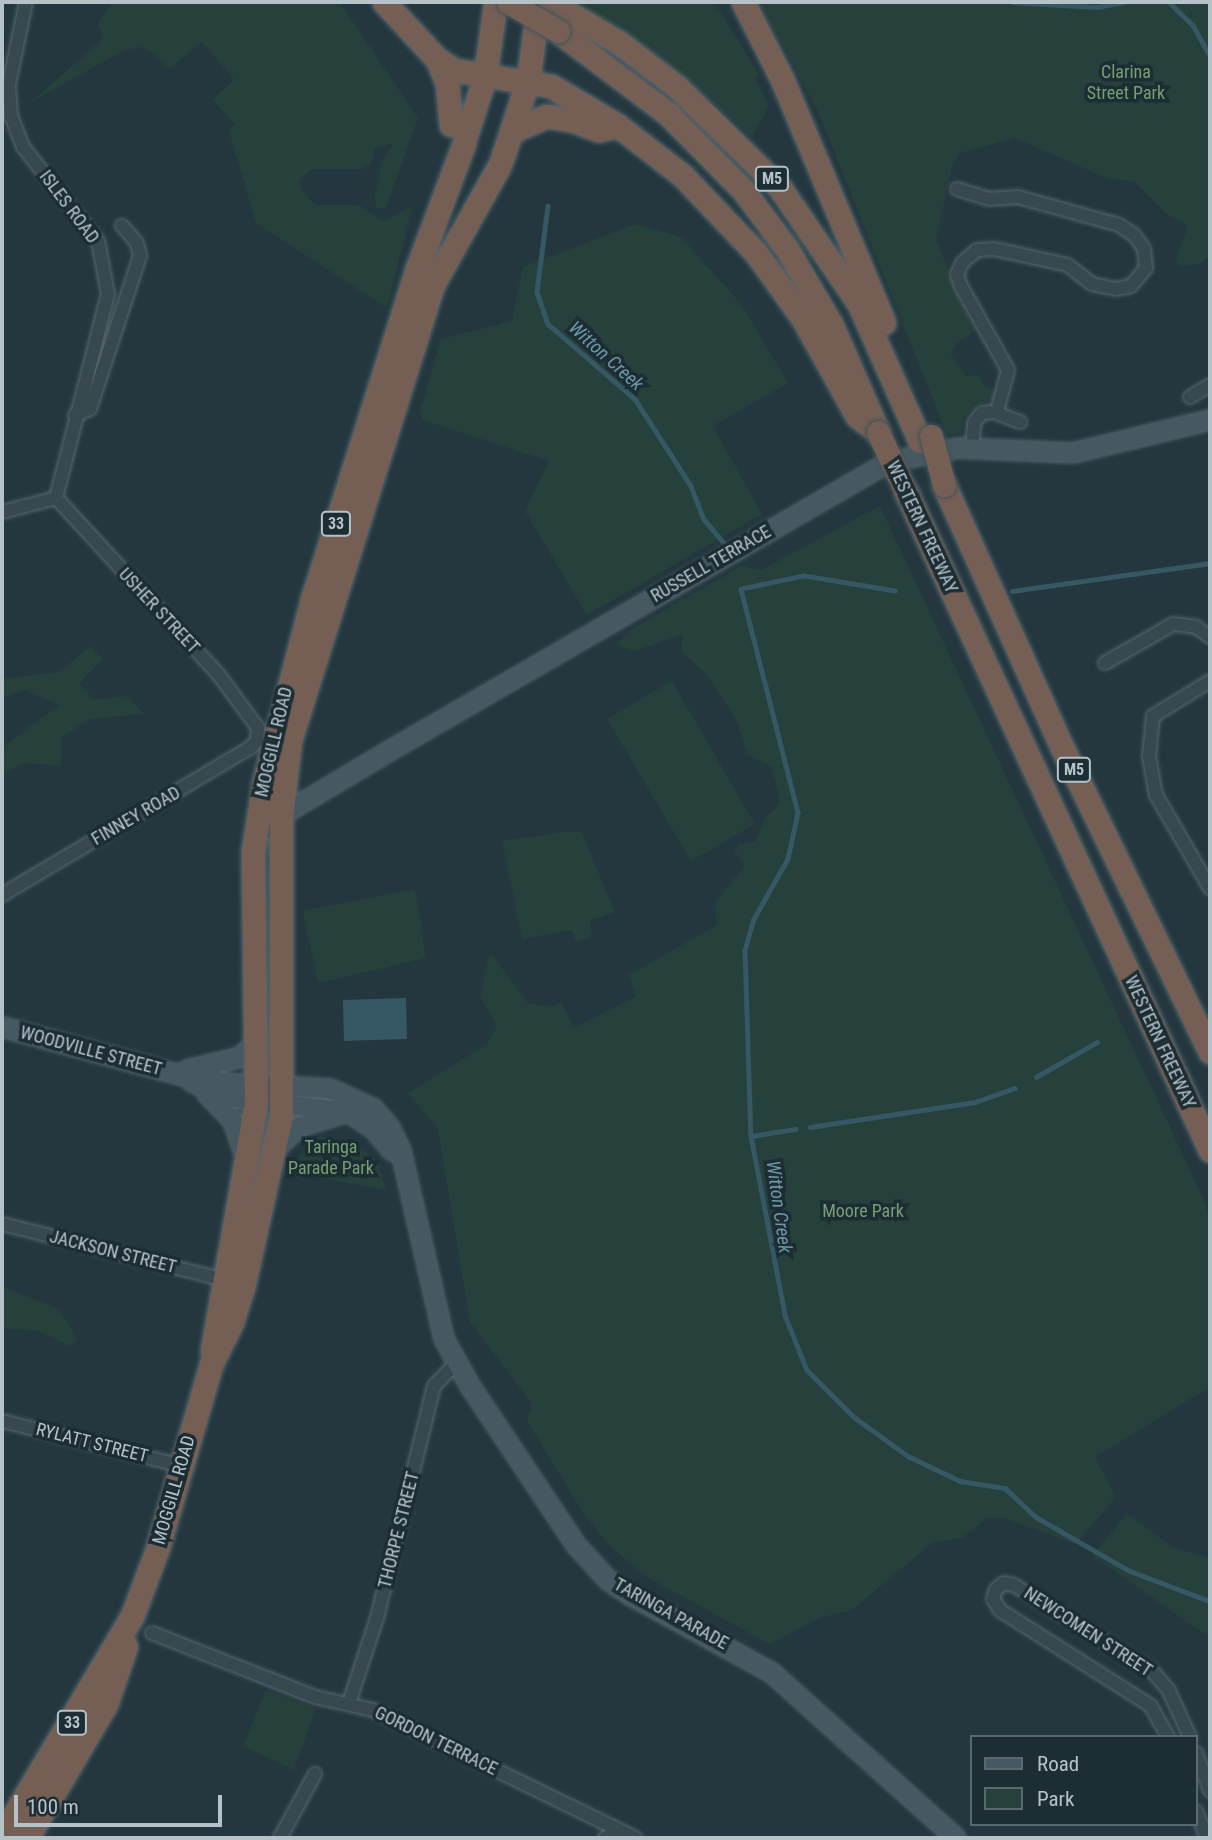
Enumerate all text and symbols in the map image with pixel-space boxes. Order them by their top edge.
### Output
park label: Clarina Street Park [1087,62,1165,104]
street label: ISLES ROAD [35,166,103,248]
road number: M5 [754,167,790,192]
water label: Witton Creek [564,316,648,396]
street label: WESTERN FREEWAY [882,457,962,597]
road number: 33 [320,512,352,537]
street label: RUSSELL TERRACE [647,521,775,607]
street label: USHER STREET [114,564,204,658]
street label: MOGGILL ROAD [251,685,297,799]
road number: M5 [1056,758,1092,782]
street label: FINNEY ROAD [88,782,184,850]
street label: WESTERN FREEWAY [1120,972,1200,1112]
street label: WOODVILLE STREET [18,1022,164,1080]
park label: Taringa Parade Park [288,1137,374,1180]
water label: Witton Creek [761,1159,797,1255]
park label: Moore Park [822,1200,904,1222]
street label: JACKSON STREET [47,1226,179,1278]
street label: RYLATT STREET [33,1419,151,1467]
street label: MOGGILL ROAD [148,1433,200,1547]
street label: THORPE STREET [374,1469,424,1591]
street label: TARINGA PARADE [610,1574,732,1654]
street label: NEWCOMEN STREET [1020,1583,1156,1681]
street label: GORDON TERRACE [371,1702,501,1780]
road number: 33 [56,1710,88,1736]
legend [970,1735,1198,1826]
text: Road [1037,1752,1079,1776]
scale bar [18,1780,226,1824]
text: Park [1037,1787,1074,1811]
text: 100 m [27,1795,79,1819]

